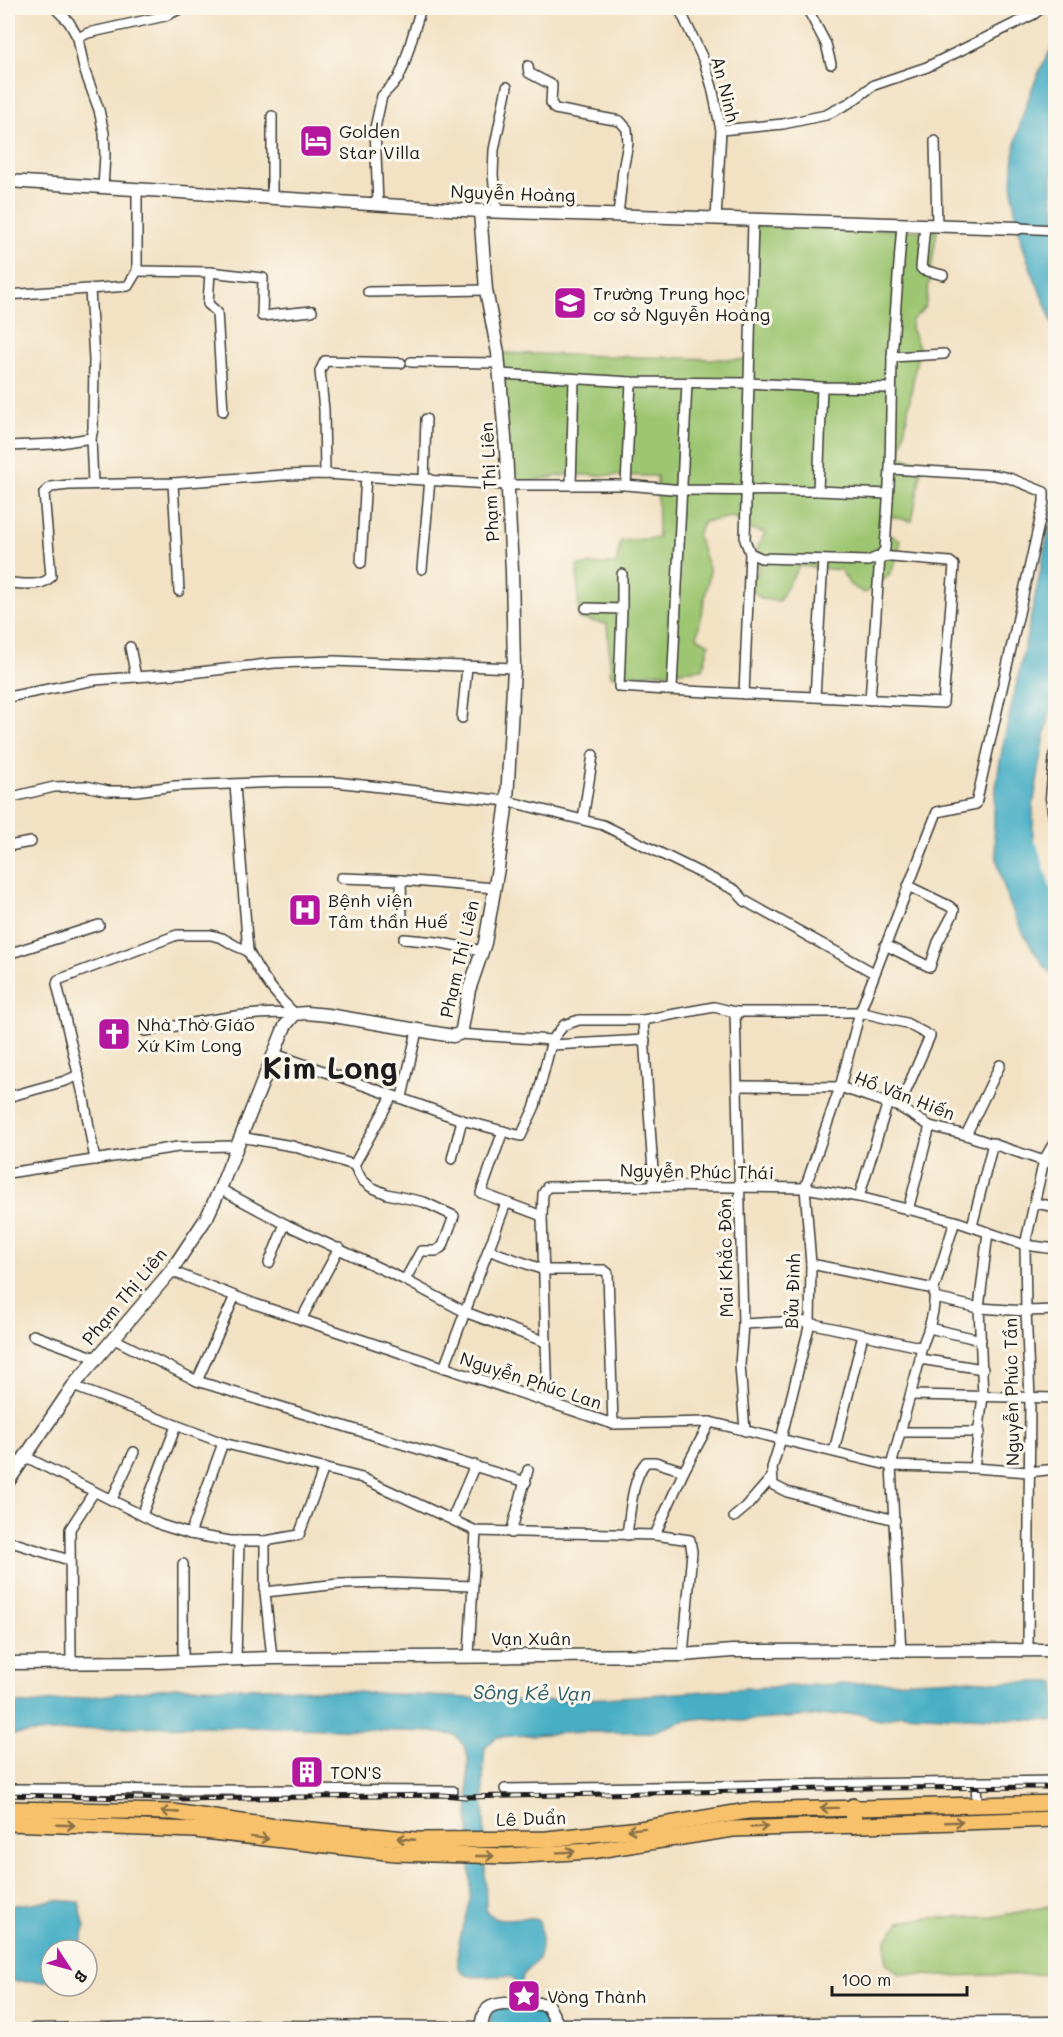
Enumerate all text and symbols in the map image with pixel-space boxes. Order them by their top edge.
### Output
street label: An Ninh [706,54,746,124]
place label: Golden Star Villa [339,119,420,164]
hotel icon: Golden Star Villa [298,123,334,159]
street label: Nguyễn Hoàng [450,179,576,207]
place label: Trường Trung học cơ sở Nguyễn Hoàng [593,281,770,326]
school or university icon: Trường Trung học cơ sở Nguyễn Hoàng [552,285,588,321]
street label: Phạm Thị Liên [474,421,504,543]
place label: Bệnh viện Tâm thần Huế [328,888,448,933]
hospital icon: Bệnh viện Tâm thần Huế [287,892,323,928]
street label: Phạm Thị Liên [434,898,484,1020]
place label: Nhà Thờ Giáo Xứ Kim Long [137,1012,255,1057]
church icon: Nhà Thờ Giáo Xứ Kim Long [96,1016,132,1052]
district label: Kim Long [262,1047,398,1087]
street label: Hồ Văn Hiến [851,1065,959,1125]
street label: Nguyễn Phúc Thái [620,1158,774,1184]
street label: Mai Khắc Đôn [712,1198,738,1318]
street label: Phạm Thị Liên [76,1242,172,1350]
street label: Bửu Đình [779,1253,805,1329]
street label: Nguyễn Phúc Tần [998,1318,1024,1466]
street label: Nguyễn Phúc Lan [457,1346,605,1414]
street label: Vạn Xuân [491,1626,571,1650]
water label: Sông Kẻ Vạn [473,1678,591,1706]
building icon: TON'S [289,1754,325,1790]
place label: TON'S [330,1760,382,1784]
one-way arrow [820,1802,840,1814]
street label: Lê Duẩn [496,1805,566,1831]
one-way arrow [161,1807,181,1818]
one-way arrow [943,1817,963,1828]
one-way arrow [55,1819,75,1831]
one-way arrow [748,1822,768,1833]
one-way arrow [626,1824,646,1835]
one-way arrow [250,1833,270,1844]
one-way arrow [396,1833,416,1844]
one-way arrow [555,1847,575,1858]
one-way arrow [474,1850,494,1862]
north arrow [39,1938,99,1998]
scale bar [832,1959,967,1997]
text: B [70,1967,93,1988]
text: 100 m [841,1967,891,1991]
place icon: Vòng Thành [506,1978,542,2014]
place label: Vòng Thành [547,1984,646,2008]

